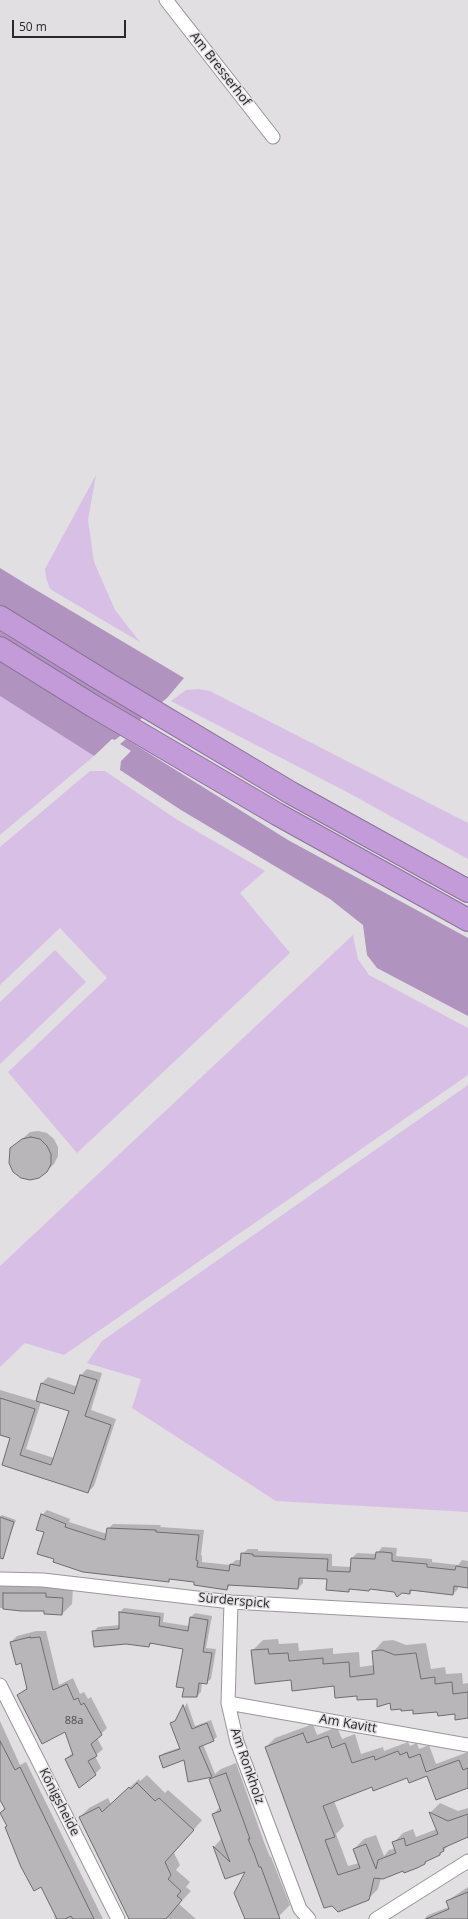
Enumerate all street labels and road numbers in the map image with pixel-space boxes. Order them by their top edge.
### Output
street label: Am Bresserhof [186,29,254,109]
street label: Sürderspick [198,1590,270,1612]
street label: Am Kavitt [318,1711,378,1737]
street label: Am Ronkholz [227,1726,267,1806]
street label: Königsheide [35,1765,83,1839]

